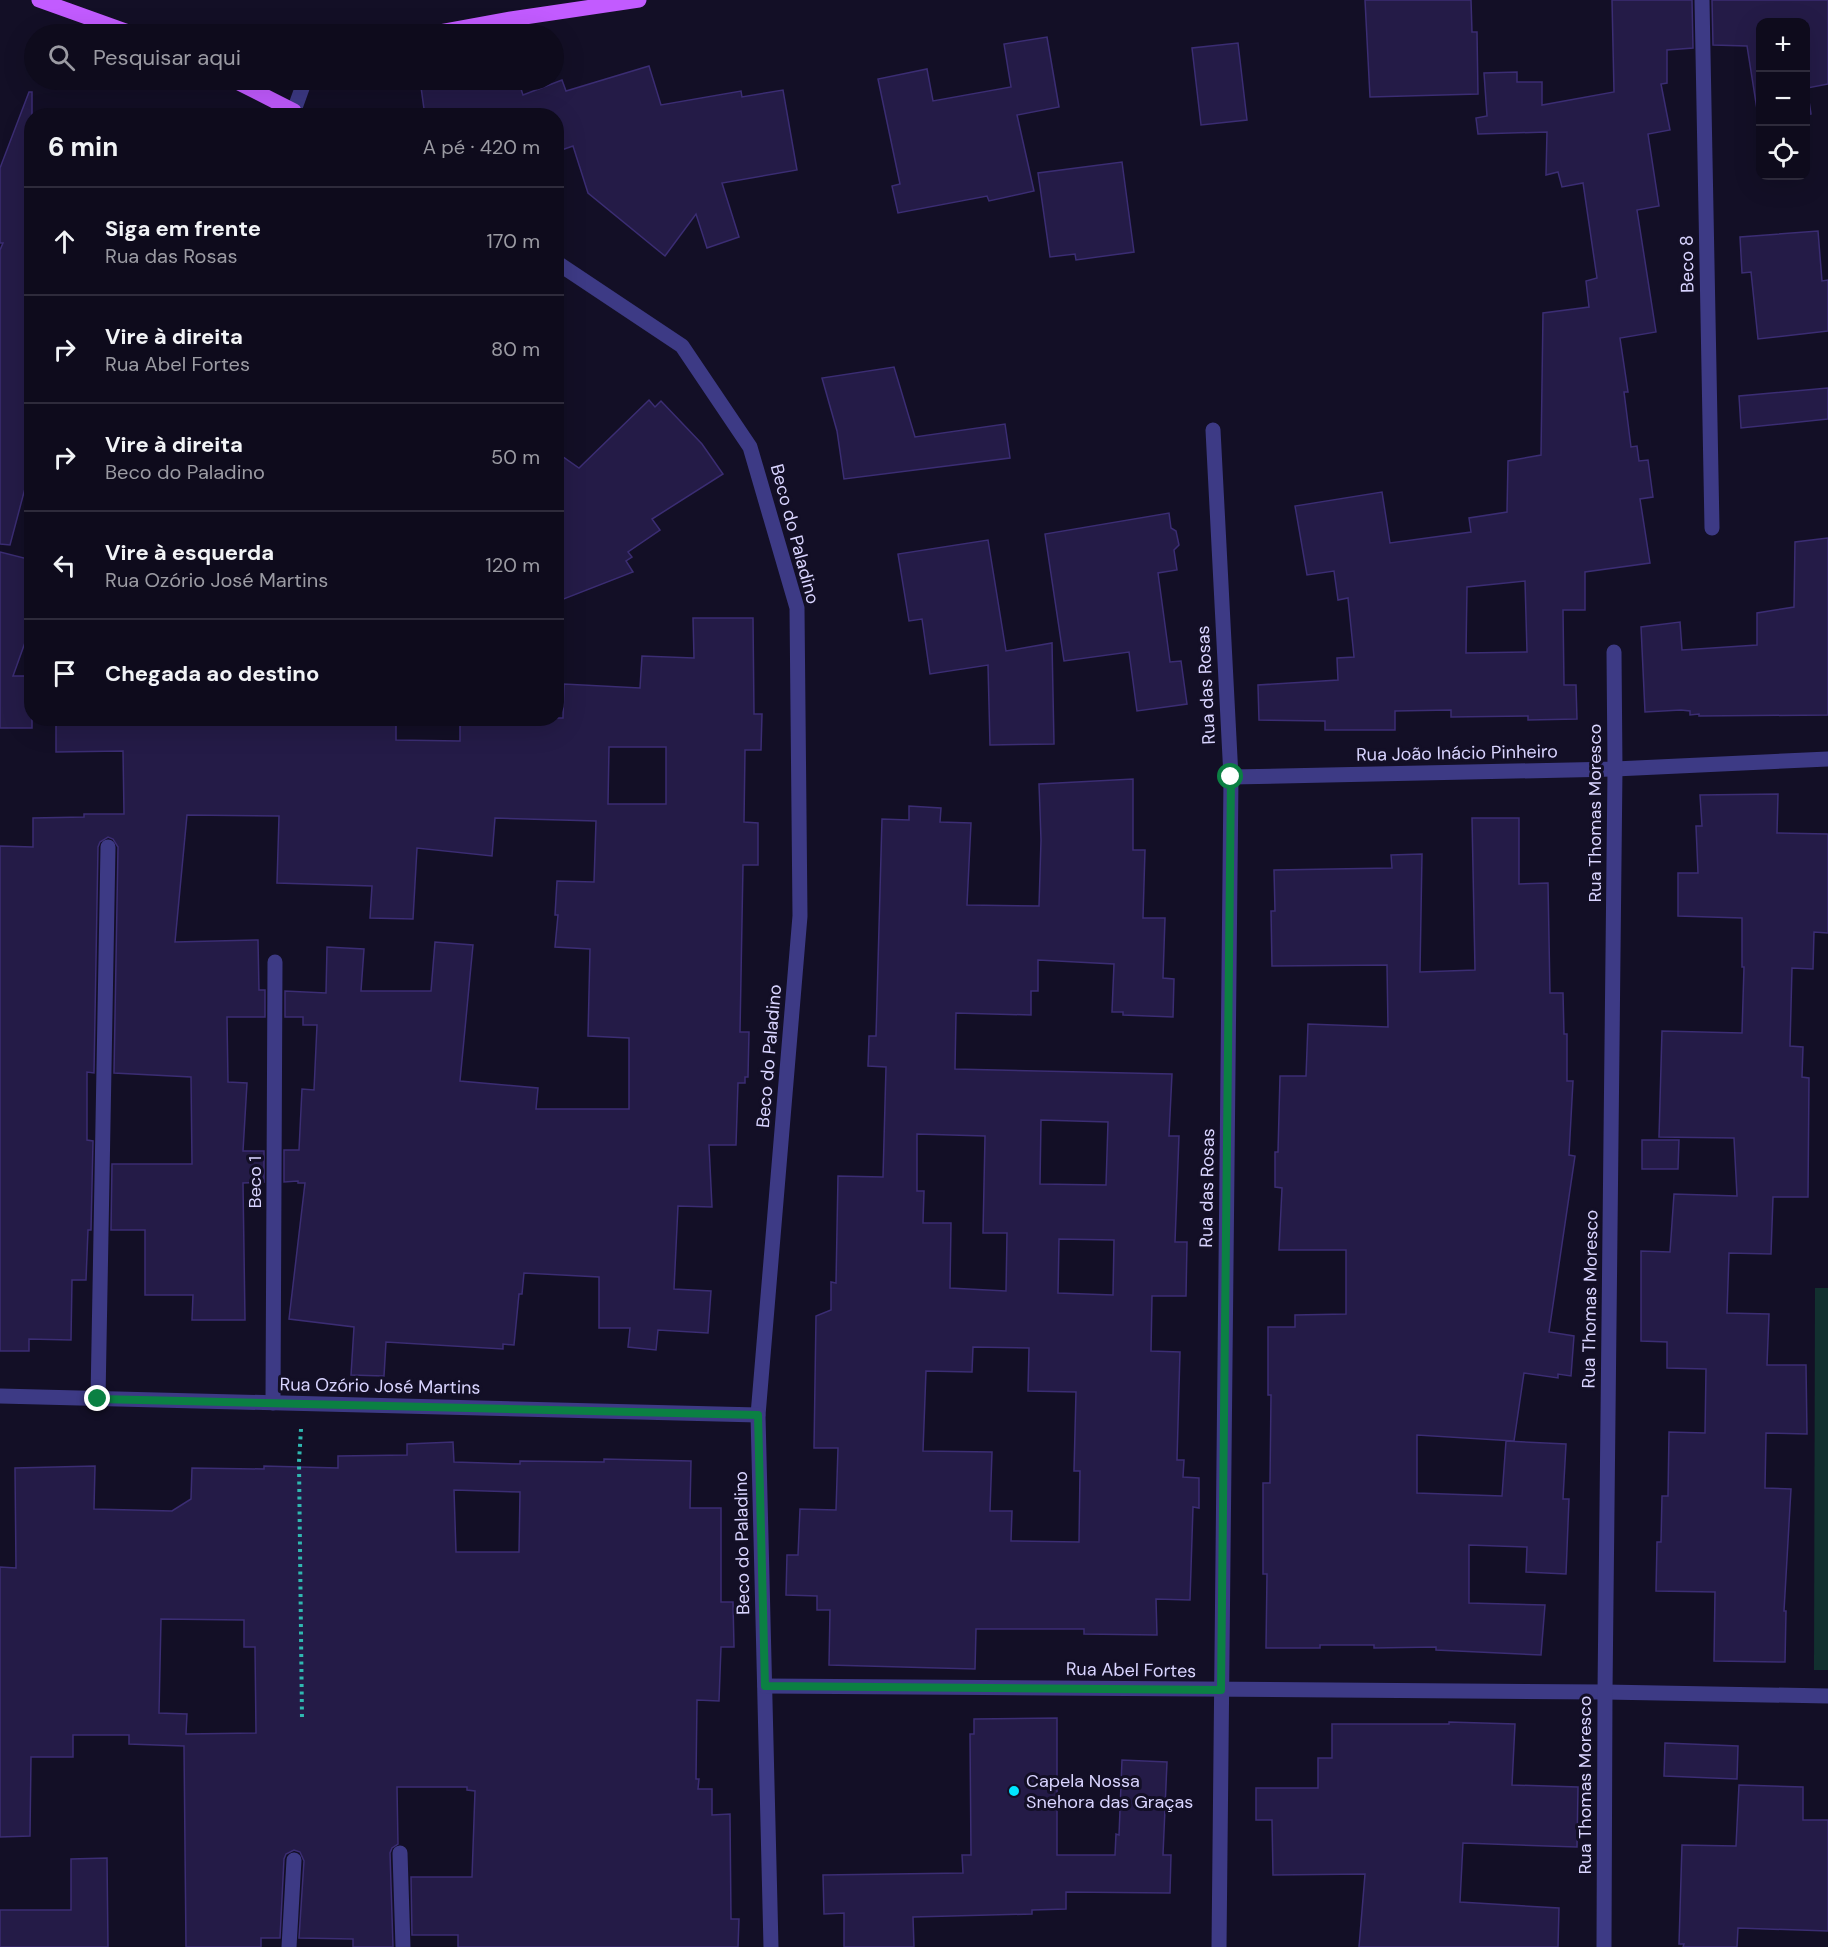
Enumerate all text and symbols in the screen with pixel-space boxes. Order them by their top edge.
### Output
map controls [1756,18,1810,180]
button: + [1756,18,1810,72]
search box [24,24,564,90]
icon: search [45,41,78,74]
text: Pesquisar aqui [93,43,241,72]
button: − [1756,72,1810,126]
button: locate [1756,126,1810,180]
text: 6 min [48,130,118,164]
text: A pé · 420 m [423,134,540,160]
text: Siga em frente [105,214,261,243]
icon: ahead [48,225,81,258]
text: 170 m [487,228,540,254]
street label: Beco 8 [1674,235,1700,293]
text: Rua das Rosas [105,243,237,269]
text: Vire à direita [105,322,243,351]
icon: right [48,333,81,366]
text: 80 m [491,336,540,362]
text: Rua Abel Fortes [105,351,250,377]
text: Vire à direita [105,430,243,459]
icon: right [48,441,81,474]
text: 50 m [491,444,540,470]
text: Beco do Paladino [105,459,265,485]
street label: Beco do Paladino [765,461,825,607]
text: Vire à esquerda [105,538,274,567]
icon: left [48,549,81,582]
text: 120 m [486,552,540,578]
text: Rua Ozório José Martins [105,567,328,593]
street label: Rua das Rosas [1191,625,1221,745]
icon: arrive [48,657,81,690]
text: Chegada ao destino [105,659,319,688]
street label: Rua Thomas Moresco [1583,724,1607,902]
street label: Rua João Inácio Pinheiro [1356,739,1558,767]
route start [1217,763,1243,789]
street label: Beco do Paladino [751,983,787,1129]
street label: Rua das Rosas [1194,1128,1220,1248]
street label: Beco 1 [243,1156,267,1208]
street label: Rua Thomas Moresco [1576,1209,1604,1389]
street label: Rua Ozório José Martins [279,1372,481,1400]
route end [84,1385,110,1411]
street label: Beco do Paladino [729,1471,755,1615]
street label: Rua Abel Fortes [1066,1657,1196,1683]
street label: Rua Thomas Moresco [1573,1696,1597,1874]
place label: Capela Nossa Snehora das Graças [1026,1769,1193,1814]
marker: Capela Nossa Snehora das Graças [1007,1784,1021,1798]

